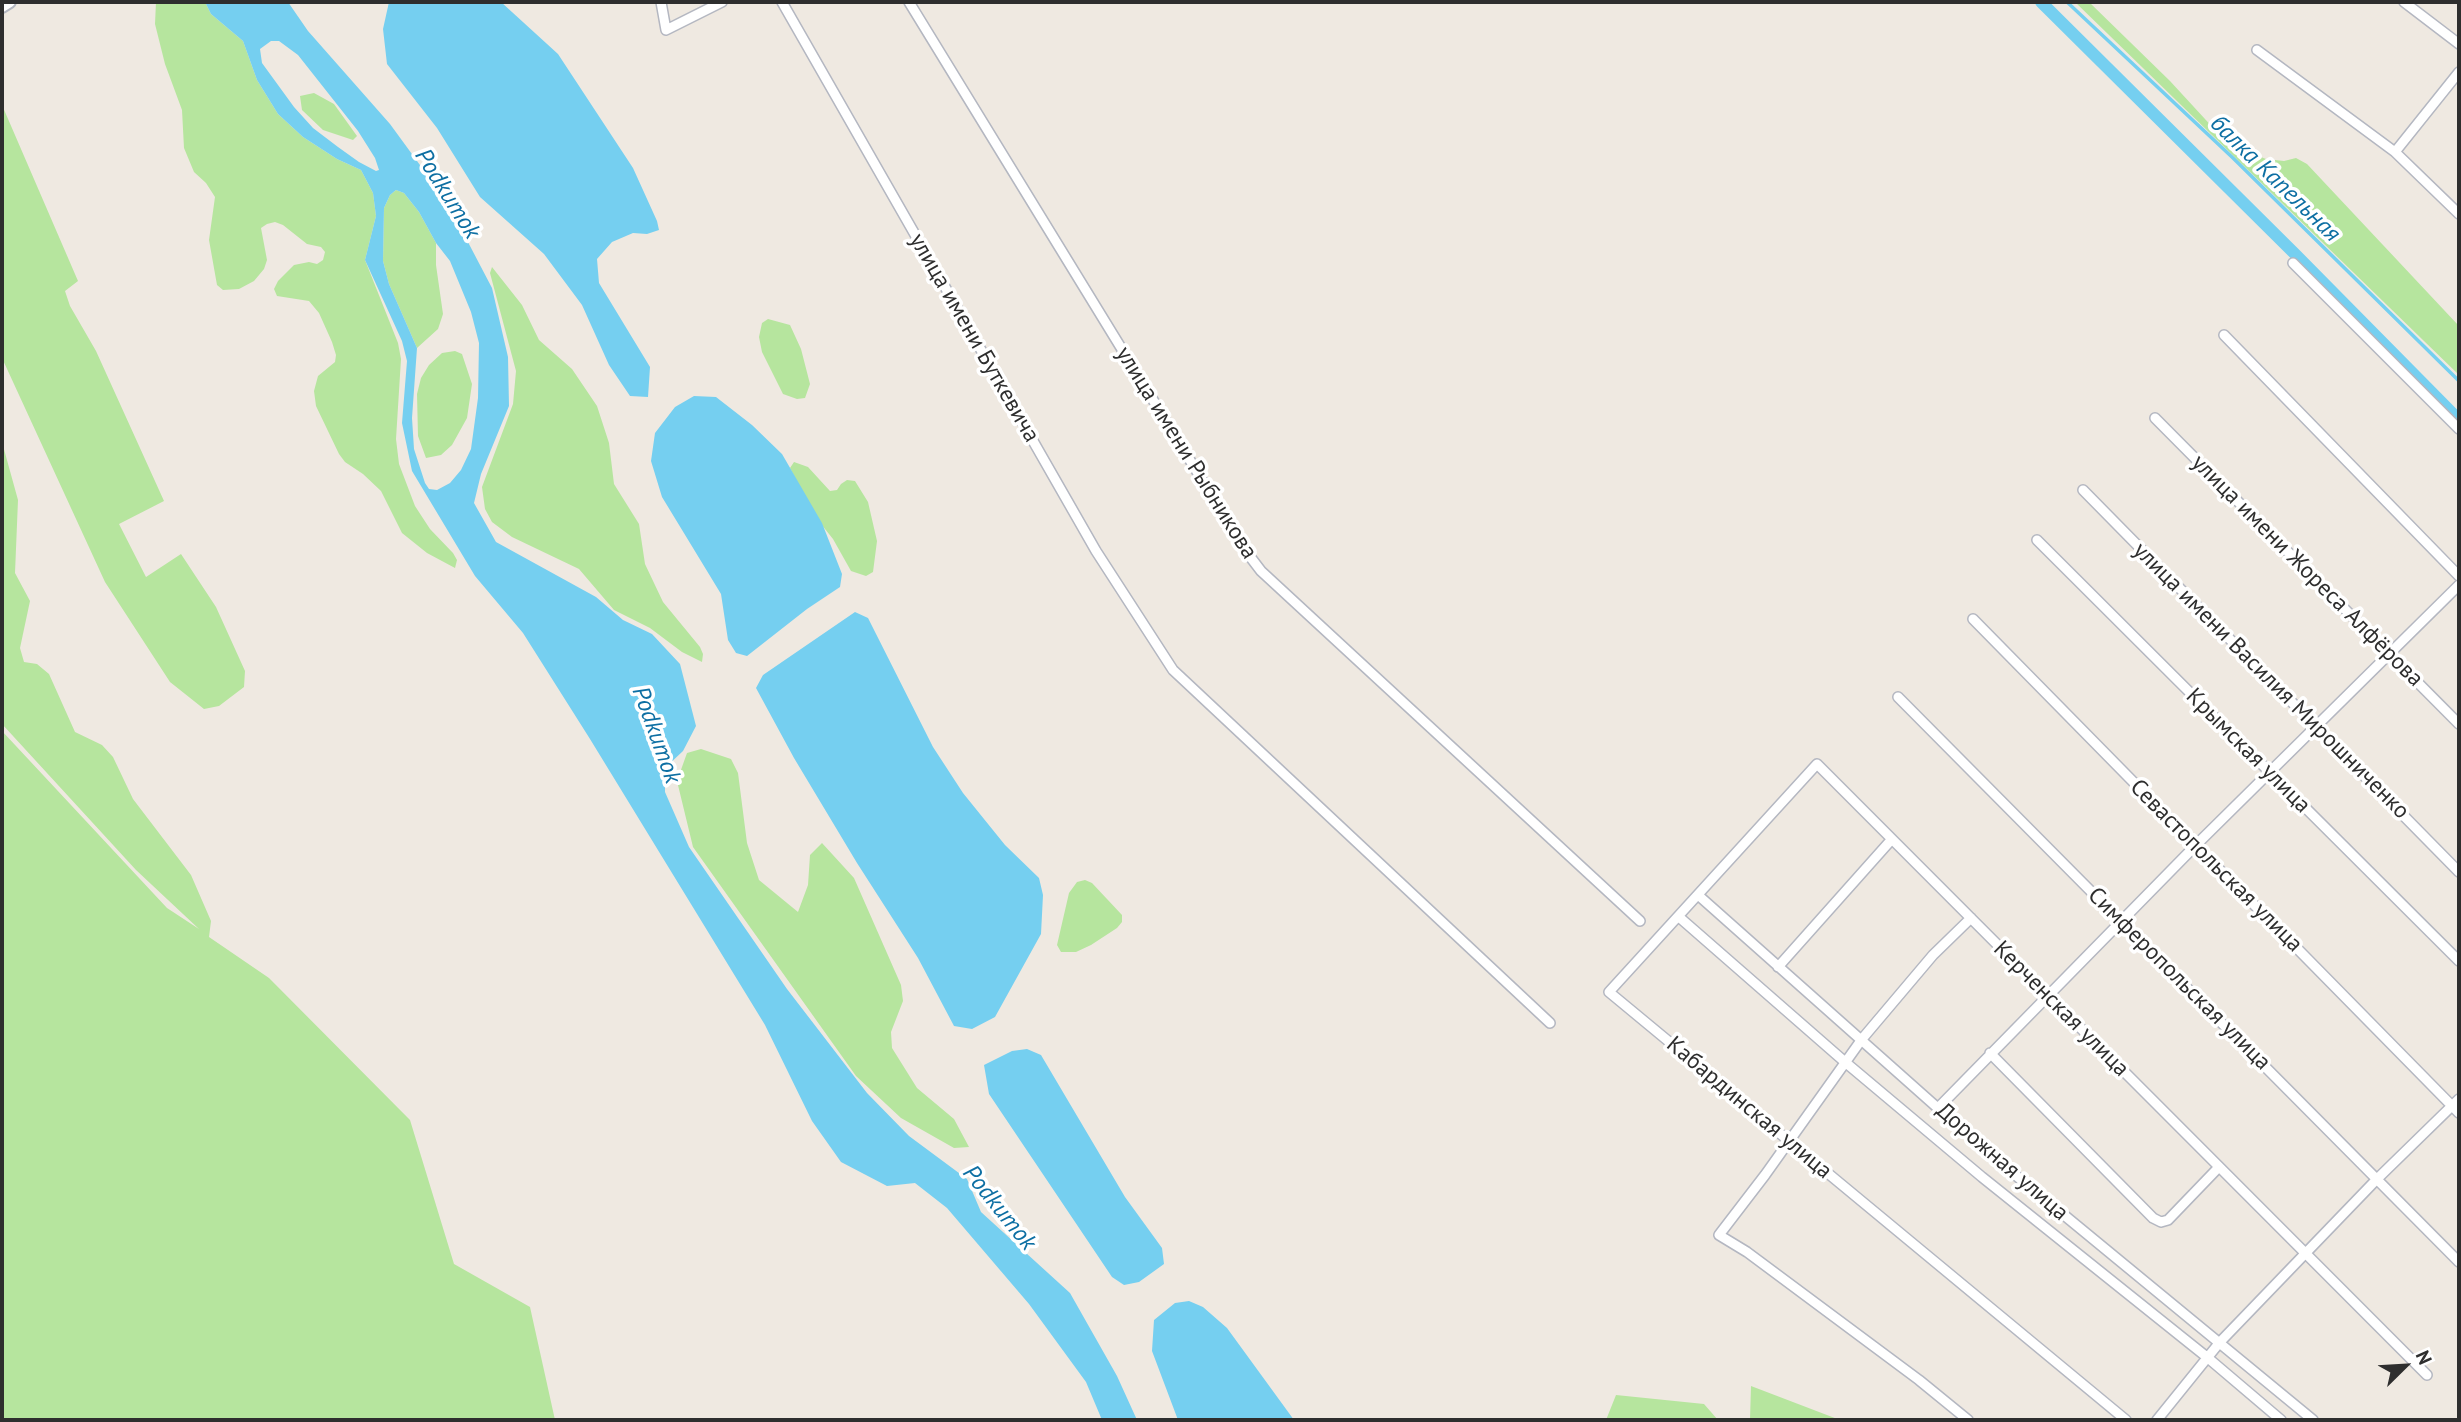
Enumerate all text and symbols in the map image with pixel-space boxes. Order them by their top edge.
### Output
water label: балка Капельная [2204,110,2346,248]
water label: Podkumok [408,144,486,244]
street label: улица имени Буткевича [903,229,1045,447]
street label: улица имени Рыбникова [1109,342,1263,564]
street label: улица имени Жореса Алфёрова [2185,449,2429,693]
street label: улица имени Василия Мирошниченко [2127,537,2415,825]
water label: Podkumok [625,683,687,787]
street label: Крымская улица [2180,683,2316,819]
street label: Севастопольская улица [2124,774,2308,958]
street label: Симферопольская улица [2082,882,2276,1076]
street label: Керченская улица [1987,935,2135,1083]
street label: Кабардинская улица [1661,1031,1837,1185]
street label: Дорожная улица [1930,1097,2074,1227]
water label: Podkumok [956,1160,1042,1256]
north arrow [2370,1331,2440,1401]
text: N [2411,1347,2438,1368]

